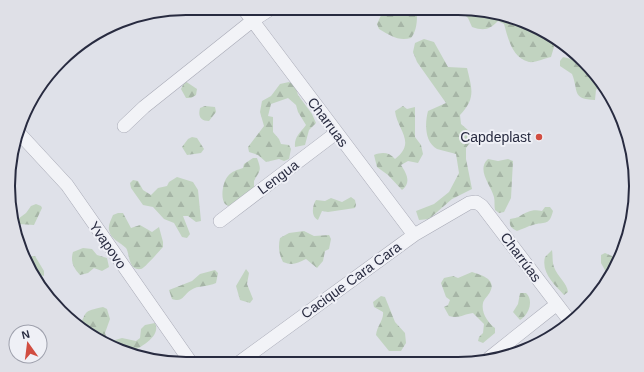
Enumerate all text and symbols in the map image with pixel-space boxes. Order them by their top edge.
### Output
street label: Charruas [304,94,352,150]
place label: Capdeplast [460,129,531,145]
marker: Capdeplast [534,132,544,142]
street label: Lengua [255,156,302,197]
street label: Yvapovo [86,218,130,272]
street label: Charrúas [497,229,545,285]
street label: Cacique Cara Cara [298,238,404,322]
north arrow [8,324,48,364]
text: N [20,328,31,341]

